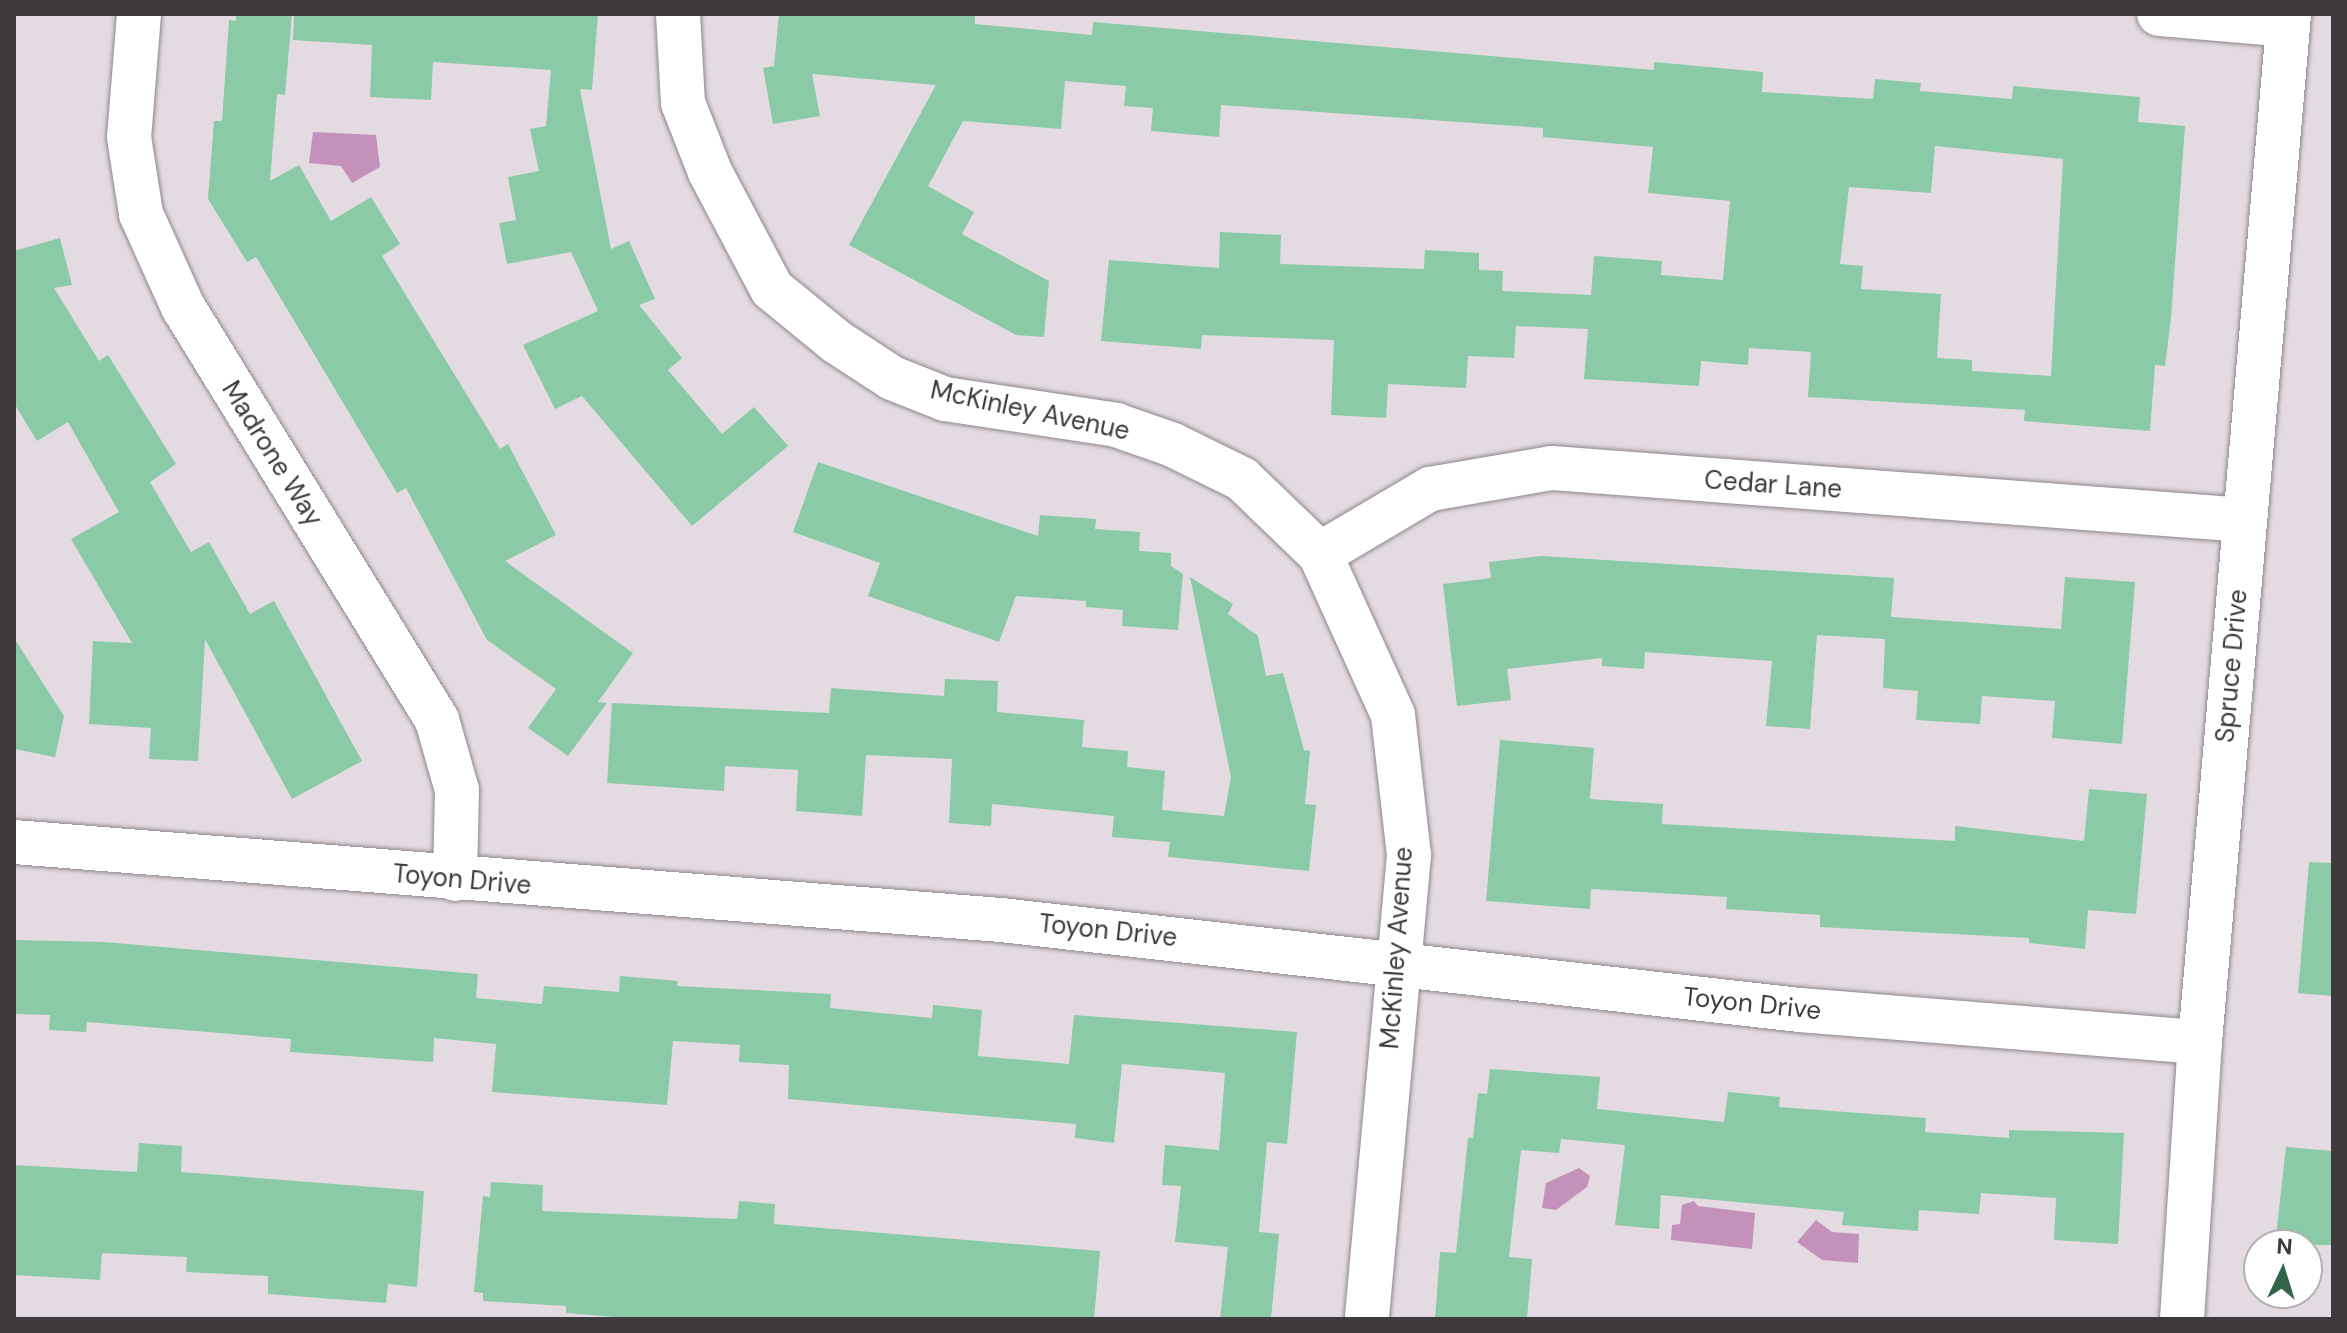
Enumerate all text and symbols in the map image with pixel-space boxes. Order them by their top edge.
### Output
street label: McKinley Avenue [928,375,1132,447]
street label: Madrone Way [215,376,329,532]
street label: Cedar Lane [1703,465,1843,505]
street label: Spruce Drive [2210,588,2254,744]
street label: McKinley Avenue [1374,846,1420,1050]
street label: Toyon Drive [392,858,532,902]
street label: Toyon Drive [1037,908,1179,954]
street label: Toyon Drive [1681,981,1823,1027]
north arrow [2243,1229,2323,1309]
text: N [2276,1232,2294,1262]

